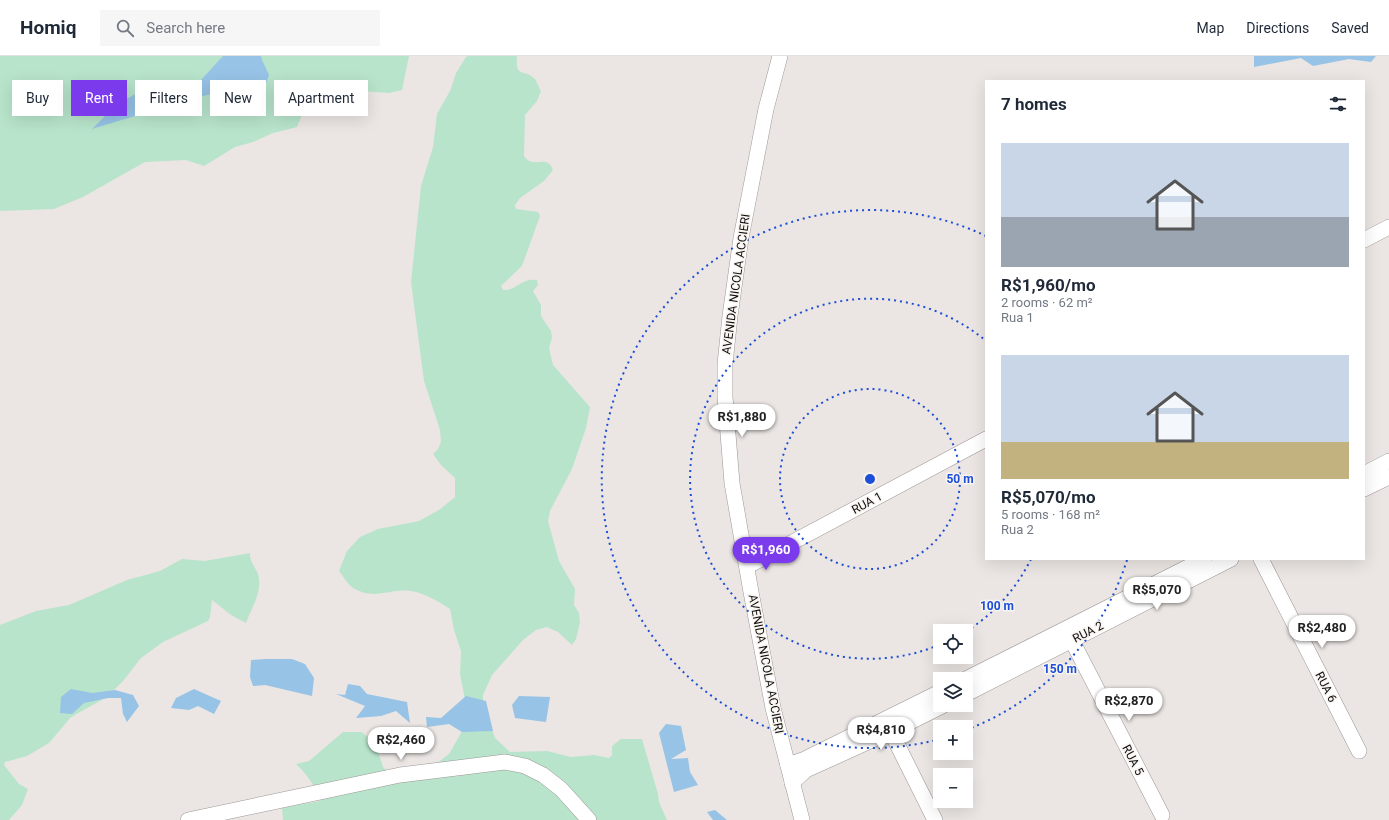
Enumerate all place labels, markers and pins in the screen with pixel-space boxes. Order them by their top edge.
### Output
pin: R$1,880 [705,404,779,438]
centre of rings [863,472,877,486]
pin: R$1,960 [729,537,803,571]
pin: R$5,070 [1120,577,1194,611]
pin: R$2,480 [1285,615,1359,649]
pin: R$2,870 [1092,688,1166,722]
pin: R$4,810 [844,717,918,751]
pin: R$2,460 [364,727,438,761]

